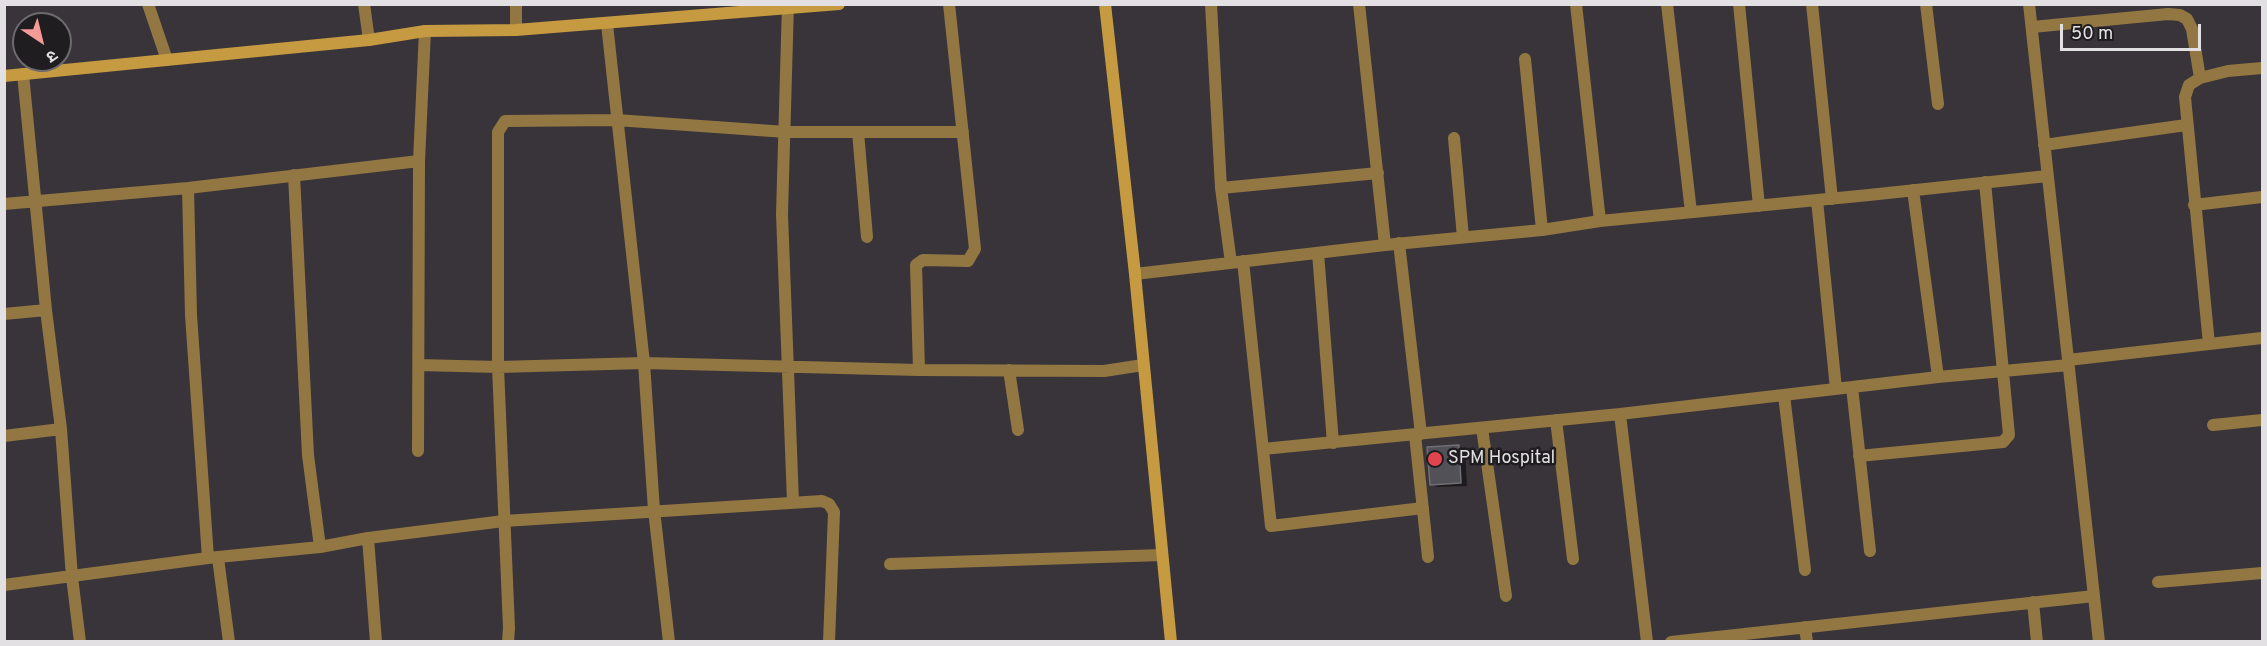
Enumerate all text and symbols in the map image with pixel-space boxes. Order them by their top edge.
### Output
north arrow [12,12,72,72]
scale bar [2063,12,2204,50]
text: 50 m [2071,23,2113,46]
text: उ [42,44,61,66]
place label: SPM Hospital [1448,448,1555,470]
marker: SPM Hospital [1426,450,1444,468]

